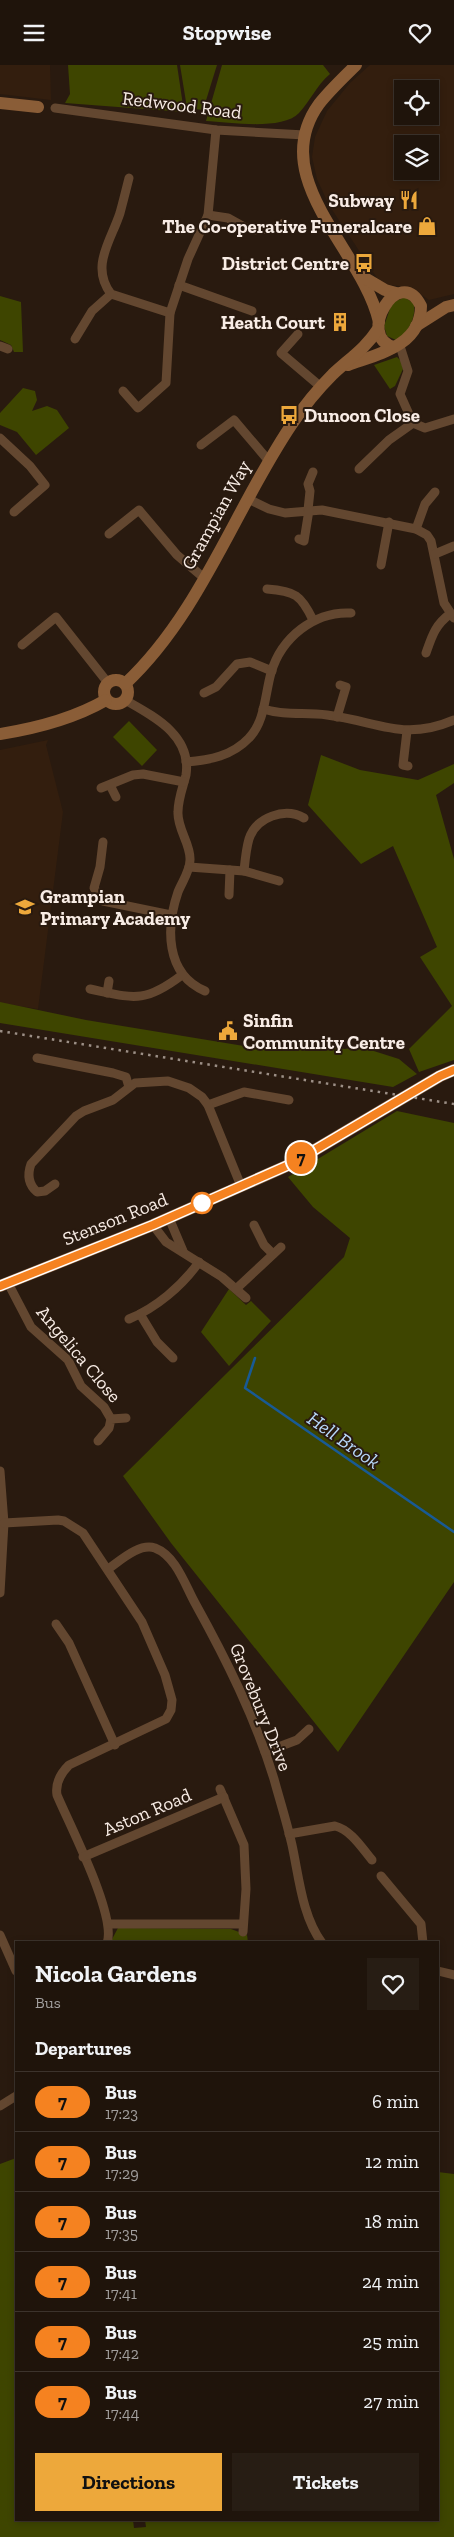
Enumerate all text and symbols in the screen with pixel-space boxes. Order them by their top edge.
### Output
icon: menu [20,19,48,47]
text: Stopwise [183,19,271,46]
icon: heart [406,19,434,47]
map controls [394,80,439,180]
button: locate [394,80,439,125]
street label: Redwood Road [121,86,244,124]
button: layers [394,135,439,180]
place label: Subway [328,189,394,212]
restaurant icon: Subway [398,189,420,211]
place label: The Co-operative Funeralcare [162,215,412,238]
shop icon: The Co-operative Funeralcare [416,215,438,237]
place label: District Centre [222,252,349,275]
bus stop icon: District Centre [353,252,375,274]
place label: Heath Court [221,311,325,334]
building icon: Heath Court [329,311,351,333]
bus stop icon: Dunoon Close [278,404,300,426]
place label: Dunoon Close [304,404,420,427]
street label: Grampian Way [176,456,256,574]
place label: Grampian Primary Academy [40,885,190,930]
school or university icon: Grampian Primary Academy [14,896,36,918]
place label: Sinfin Community Centre [243,1009,405,1054]
public building icon: Sinfin Community Centre [217,1020,239,1042]
line badge: 7 [285,1142,317,1174]
text: 7 [297,1147,305,1169]
street label: Stenson Road [59,1187,171,1250]
unlabelled marker [191,1192,213,1214]
street label: Angelica Close [32,1301,126,1407]
water label: Hell Brook [303,1406,385,1474]
street label: Grovebury Drive [225,1640,297,1774]
street label: Aston Road [99,1783,195,1841]
button: heart [367,1958,419,2010]
text: Nicola Gardens [35,1959,197,1988]
text: Bus [35,1993,61,2012]
text: Departures [35,2037,131,2060]
text: Bus [105,2081,137,2104]
text: 6 min [372,2090,419,2113]
text: 7 [58,2091,67,2113]
text: 17:23 [105,2104,138,2123]
text: Bus [105,2141,137,2164]
text: 12 min [365,2150,419,2173]
text: 7 [58,2151,67,2173]
text: 17:29 [105,2164,139,2183]
text: Bus [105,2201,137,2224]
text: 18 min [365,2210,419,2233]
text: 7 [58,2211,67,2233]
text: 17:35 [105,2224,138,2243]
text: Bus [105,2261,137,2284]
text: 24 min [362,2270,419,2293]
text: 7 [58,2271,67,2293]
text: 17:41 [105,2284,137,2303]
text: Bus [105,2321,137,2344]
text: 25 min [363,2330,419,2353]
text: 7 [58,2331,67,2353]
text: 17:42 [105,2344,139,2363]
text: Bus [105,2381,137,2404]
text: 27 min [363,2390,419,2413]
text: 7 [58,2391,67,2413]
text: 17:44 [105,2404,139,2423]
button: Directions [35,2453,222,2511]
button: Tickets [232,2453,419,2511]

